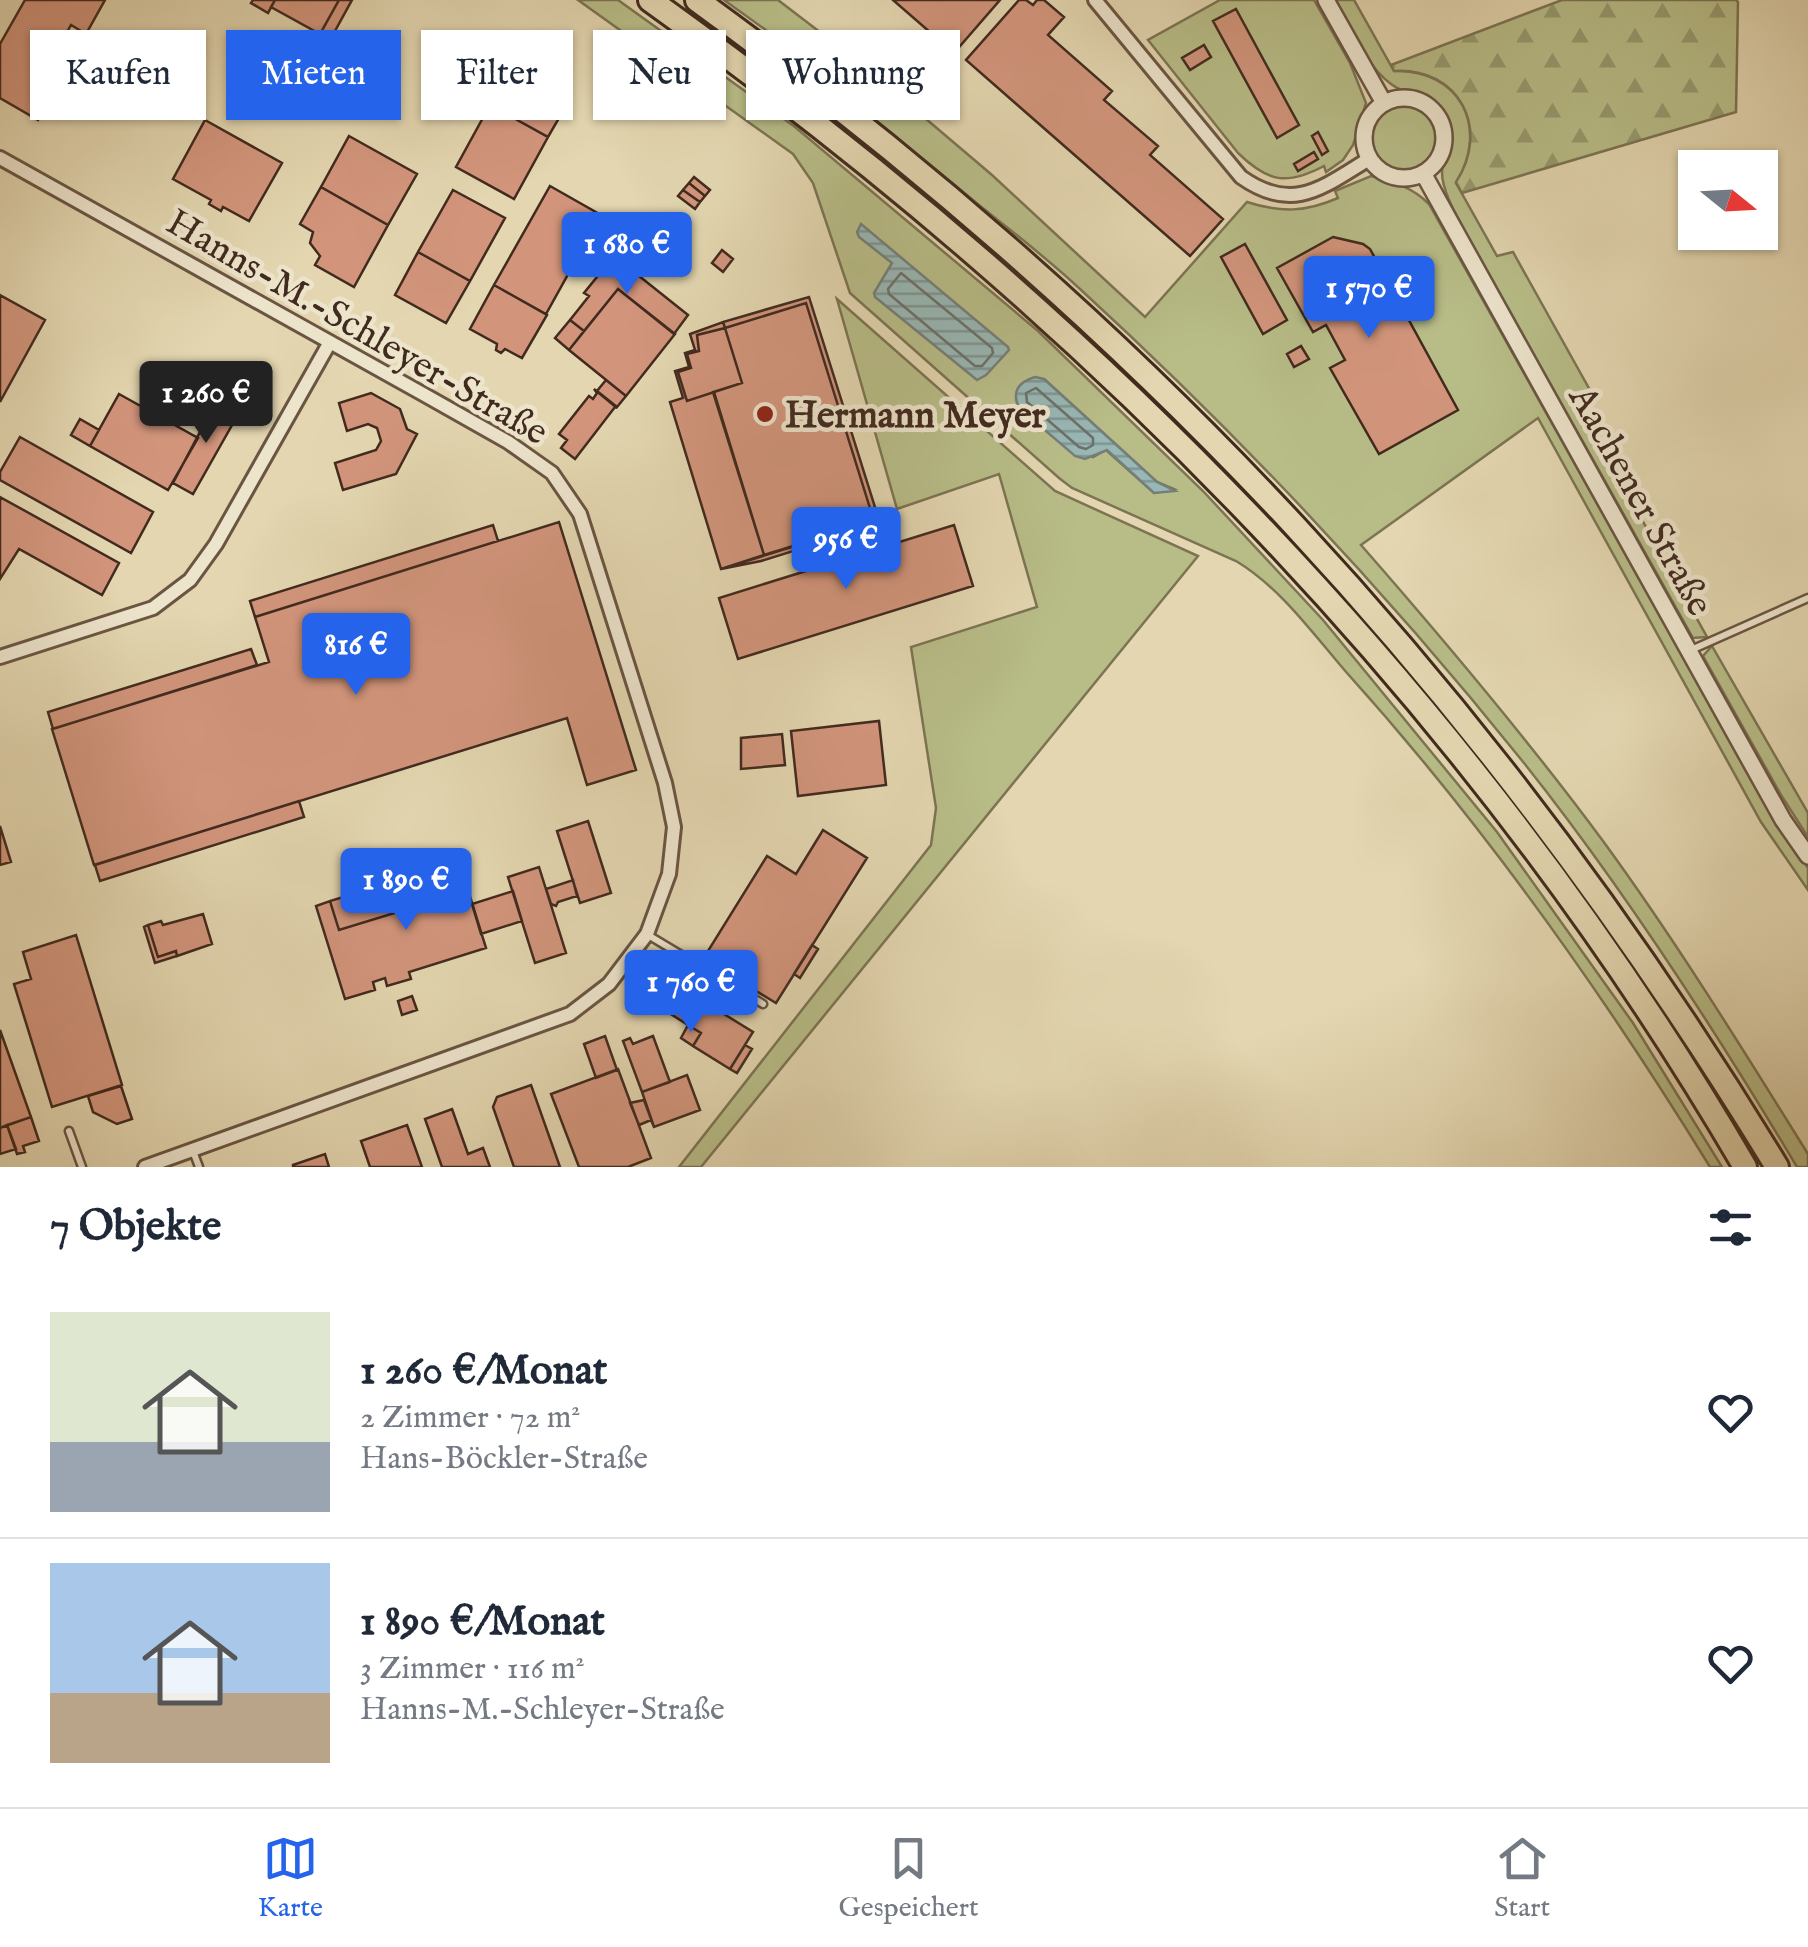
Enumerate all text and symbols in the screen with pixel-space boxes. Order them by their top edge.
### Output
chip: Kaufen [30,30,206,120]
chip: Mieten [226,30,401,120]
chip: Filter [421,30,573,120]
chip: Neu [593,30,726,120]
chip: Wohnung [746,30,960,120]
north arrow [1678,150,1778,250]
map controls [1678,150,1778,250]
street label: Hanns-M.-Schleyer-Straße [157,200,556,458]
pin: 1 680 € [535,212,719,297]
text: 1 680 € [584,224,670,265]
pin: 1 570 € [1277,256,1461,341]
text: 1 570 € [1326,268,1412,309]
pin: 1 260 € [114,361,298,446]
text: 1 260 € [162,373,250,414]
street label: Aachener Straße [1556,377,1722,625]
place label: Hermann Meyer [785,393,1047,441]
marker: Hermann Meyer [754,403,776,425]
pin: 956 € [776,507,916,592]
text: 956 € [814,519,878,560]
pin: 816 € [286,613,426,698]
text: 816 € [324,625,388,666]
pin: 1 890 € [314,848,498,933]
text: 1 890 € [363,860,449,901]
pin: 1 760 € [599,950,783,1035]
text: 1 760 € [647,962,735,1003]
icon: filters [1703,1200,1758,1255]
text: 7 Objekte [50,1201,221,1254]
text: 1 260 €/Monat [360,1345,607,1398]
icon: home [130,1352,250,1472]
icon: heart [1703,1385,1758,1440]
text: 2 Zimmer · 72 m² [360,1398,580,1439]
text: Hans-Böckler-Straße [360,1439,648,1480]
text: 1 890 €/Monat [360,1596,605,1649]
icon: home [130,1603,250,1723]
icon: heart [1703,1636,1758,1691]
text: 3 Zimmer · 116 m² [360,1649,585,1690]
text: Hanns-M.-Schleyer-Straße [360,1690,725,1731]
tab: Karte [258,1831,323,1926]
tab: Gespeichert [839,1831,979,1926]
tab: Start [1494,1831,1550,1926]

